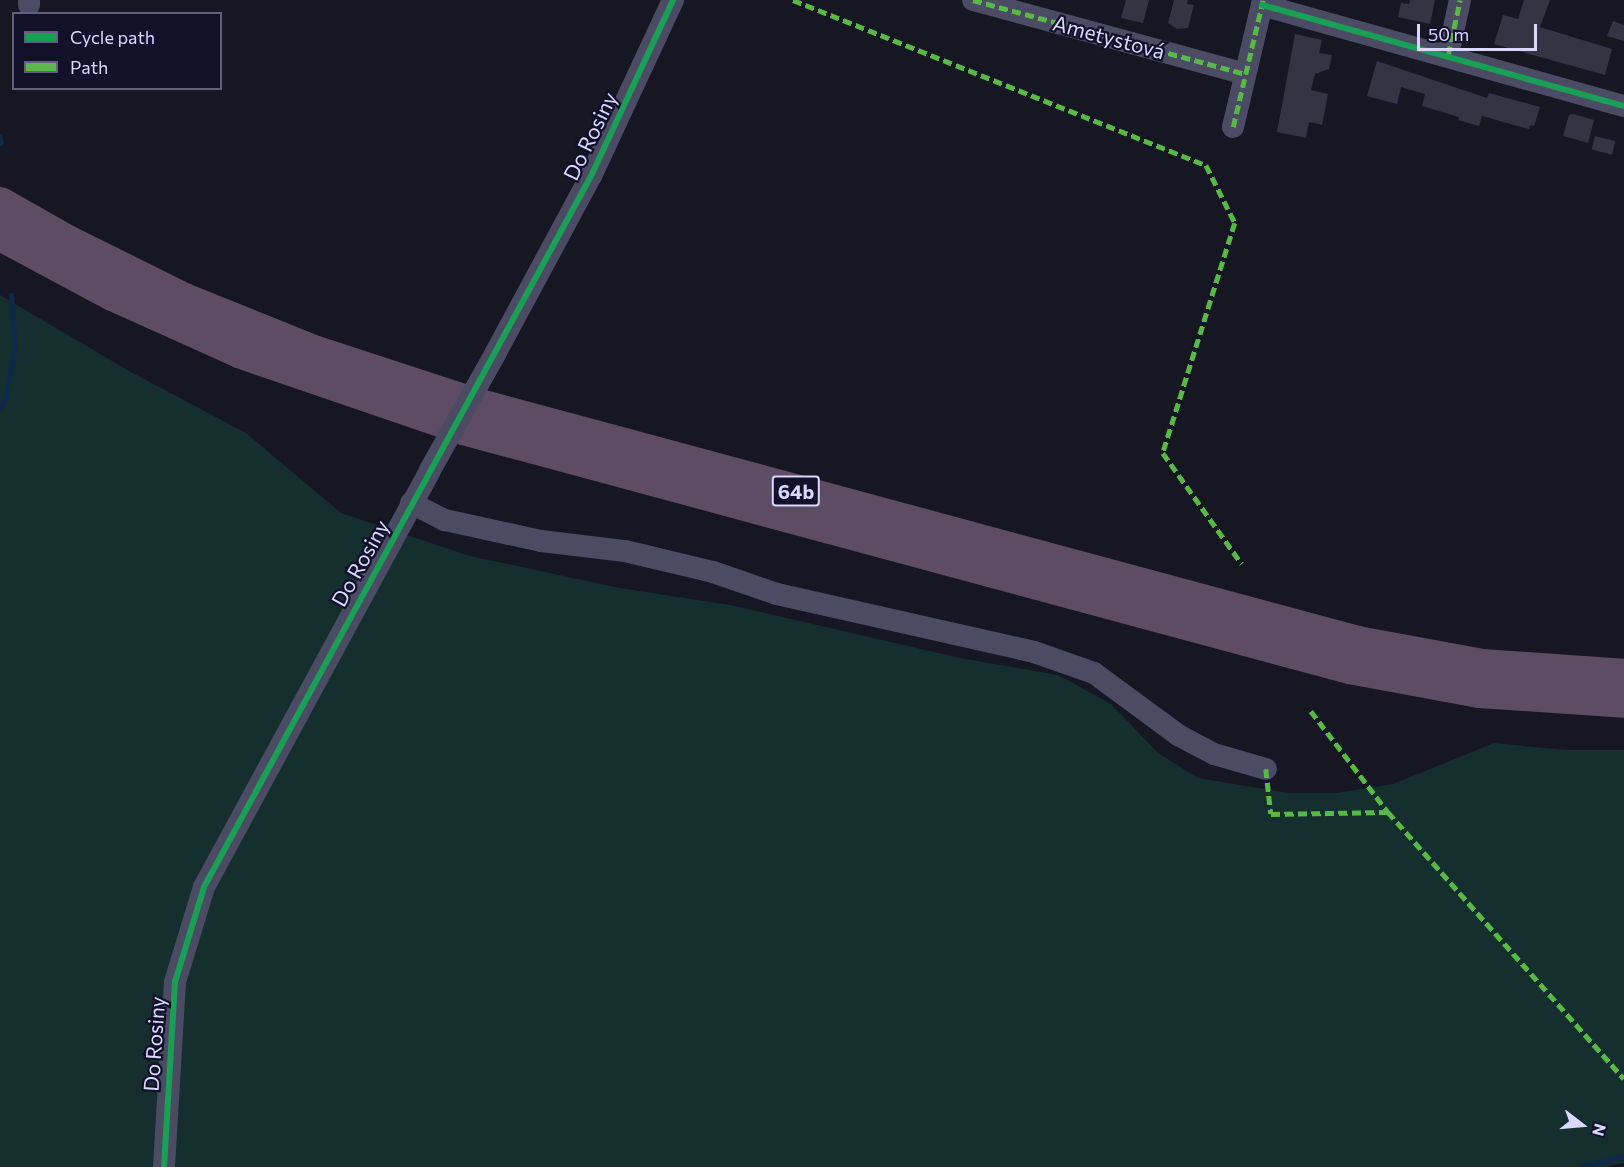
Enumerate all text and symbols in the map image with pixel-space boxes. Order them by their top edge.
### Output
street label: Ametystová [1050,10,1168,64]
legend [12,12,222,90]
scale bar [1420,12,1540,50]
text: 50 m [1428,23,1469,45]
text: Cycle path [70,26,155,48]
text: Path [70,56,108,78]
street label: Do Rosiny [558,88,622,184]
road number: 64b [770,474,822,508]
street label: Do Rosiny [326,515,394,611]
street label: Do Rosiny [138,996,170,1092]
north arrow [1552,1095,1612,1155]
text: N [1589,1122,1611,1138]

